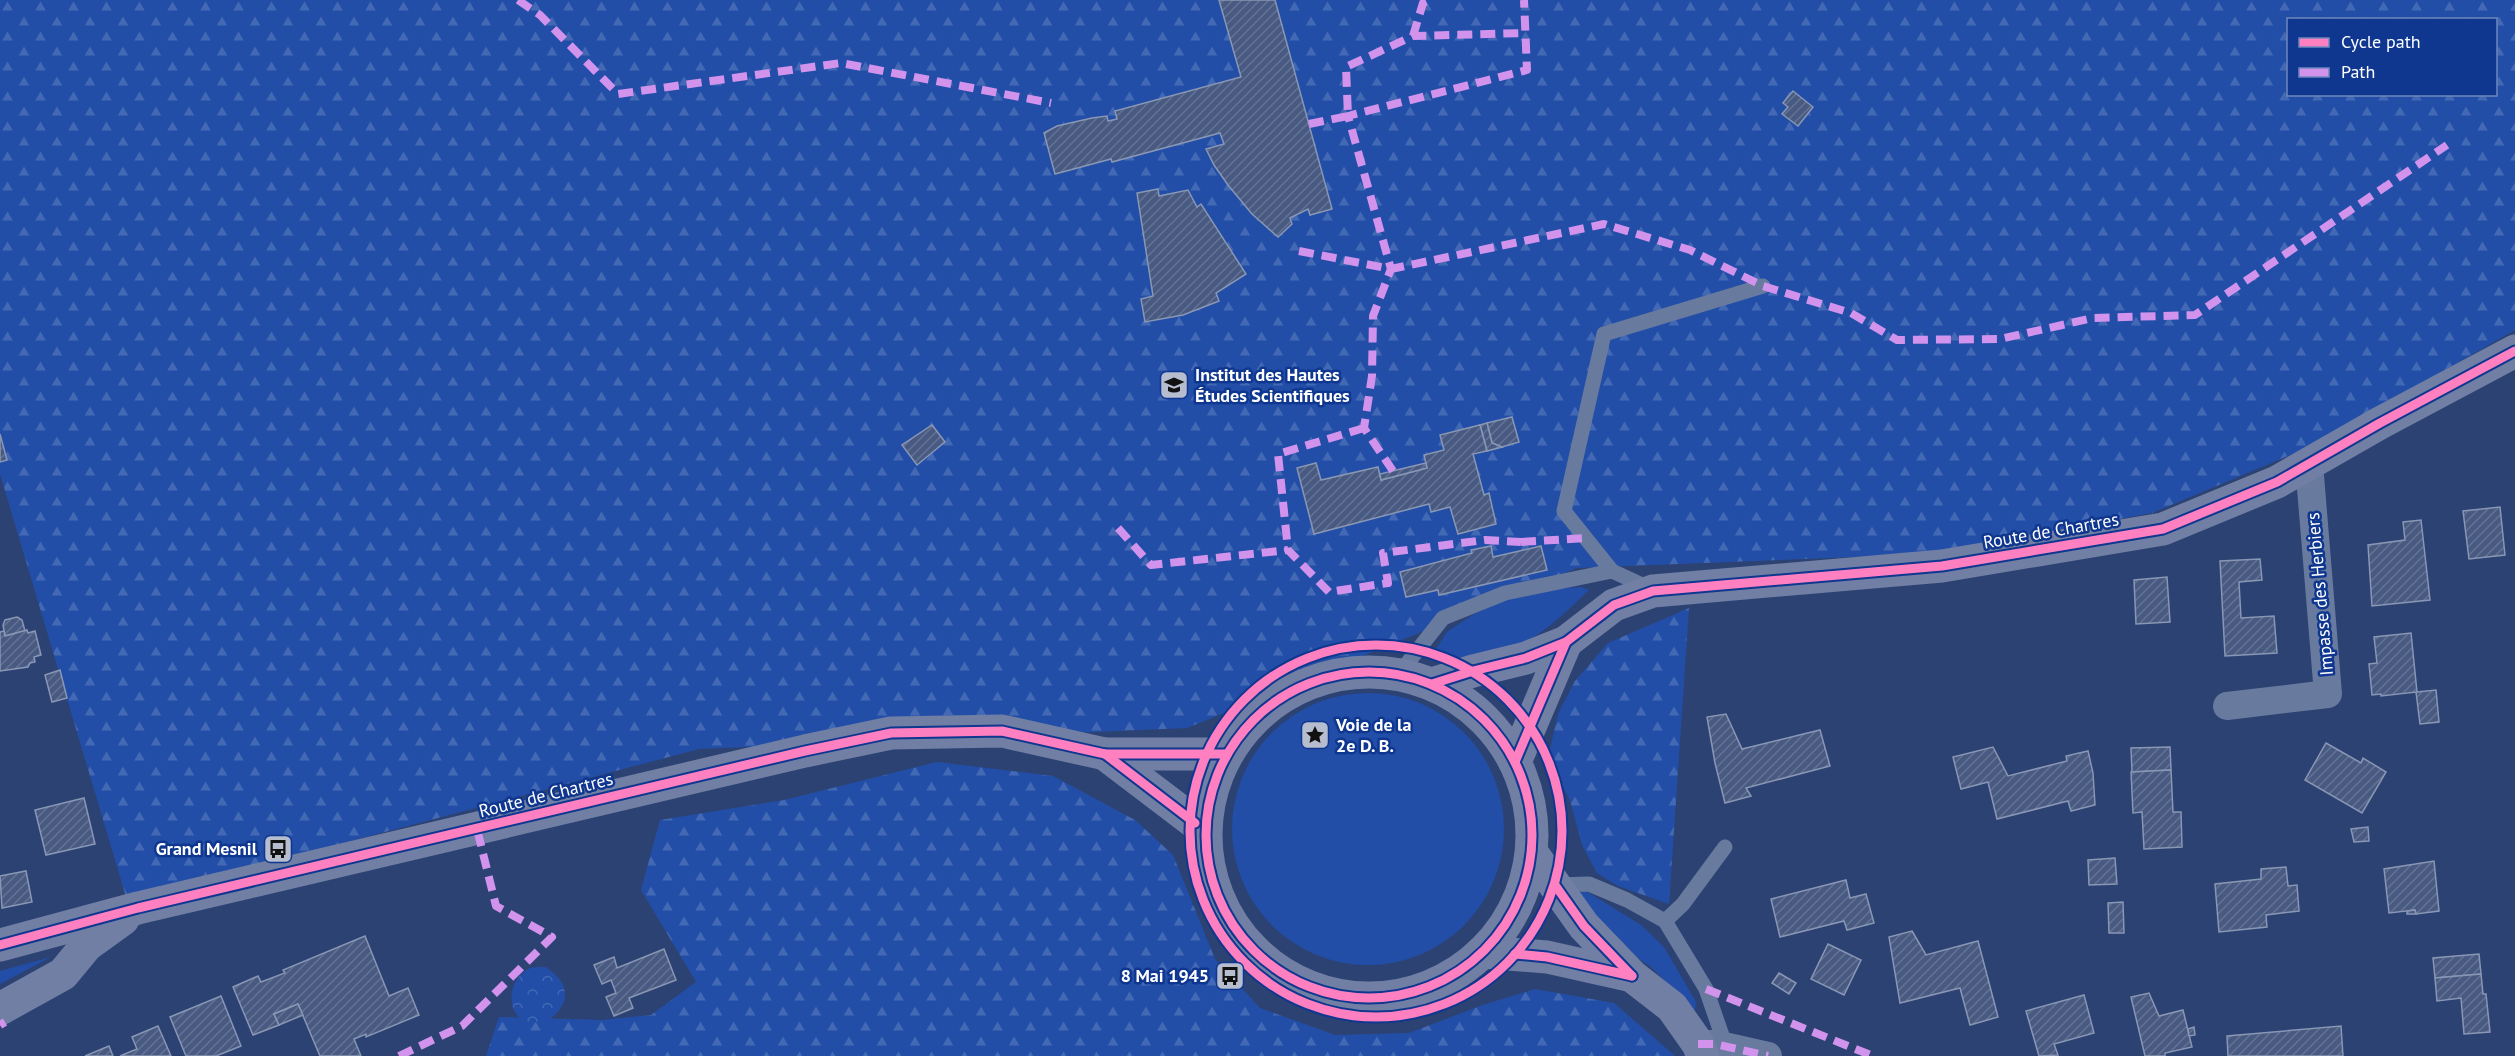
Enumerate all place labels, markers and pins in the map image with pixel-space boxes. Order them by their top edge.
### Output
place label: Institut des Hautes Études Scientifiques [1195,363,1350,407]
school or university icon: Institut des Hautes Études Scientifiques [1158,369,1190,401]
place label: Voie de la 2e D. B. [1335,713,1411,757]
place icon: Voie de la 2e D. B. [1299,719,1331,751]
bus stop icon: Grand Mesnil [262,833,294,865]
place label: Grand Mesnil [156,837,258,860]
bus stop icon: 8 Mai 1945 [1214,960,1246,992]
place label: 8 Mai 1945 [1121,964,1209,987]

